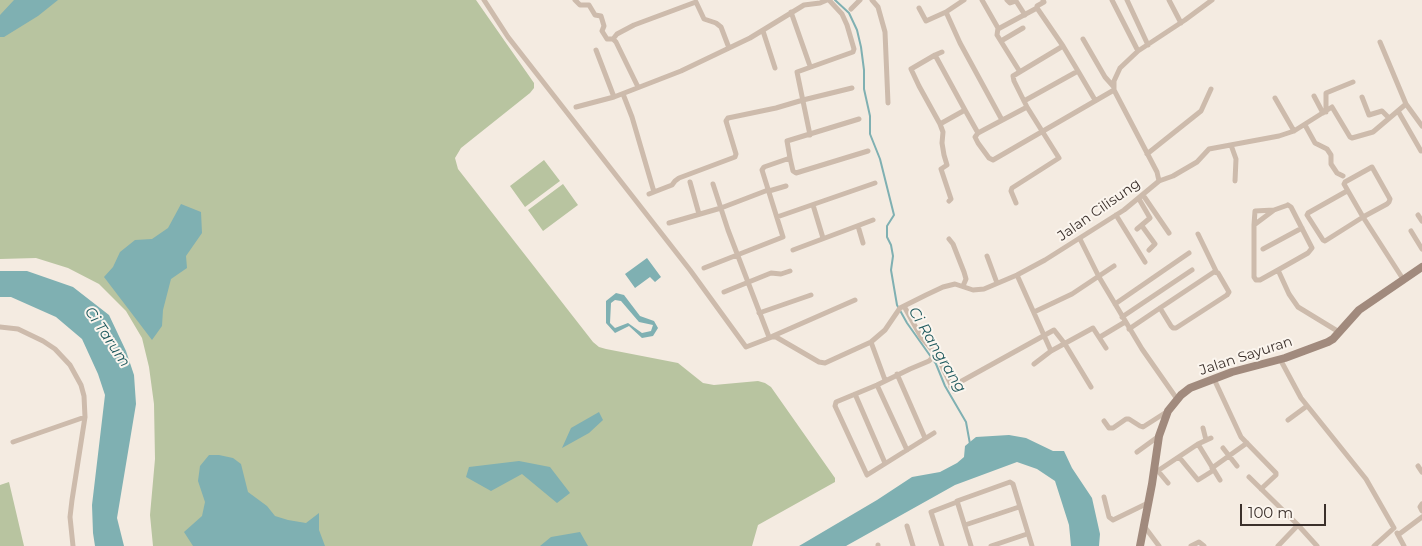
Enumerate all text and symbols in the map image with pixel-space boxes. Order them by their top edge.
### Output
street label: Jalan Cilisung [1054,175,1144,245]
water label: Ci Tarum [80,303,134,371]
water label: Ci Rangrang [904,304,970,396]
street label: Jalan Sayuran [1197,333,1295,379]
scale bar [1242,494,1328,526]
text: 100 m [1248,503,1293,522]

